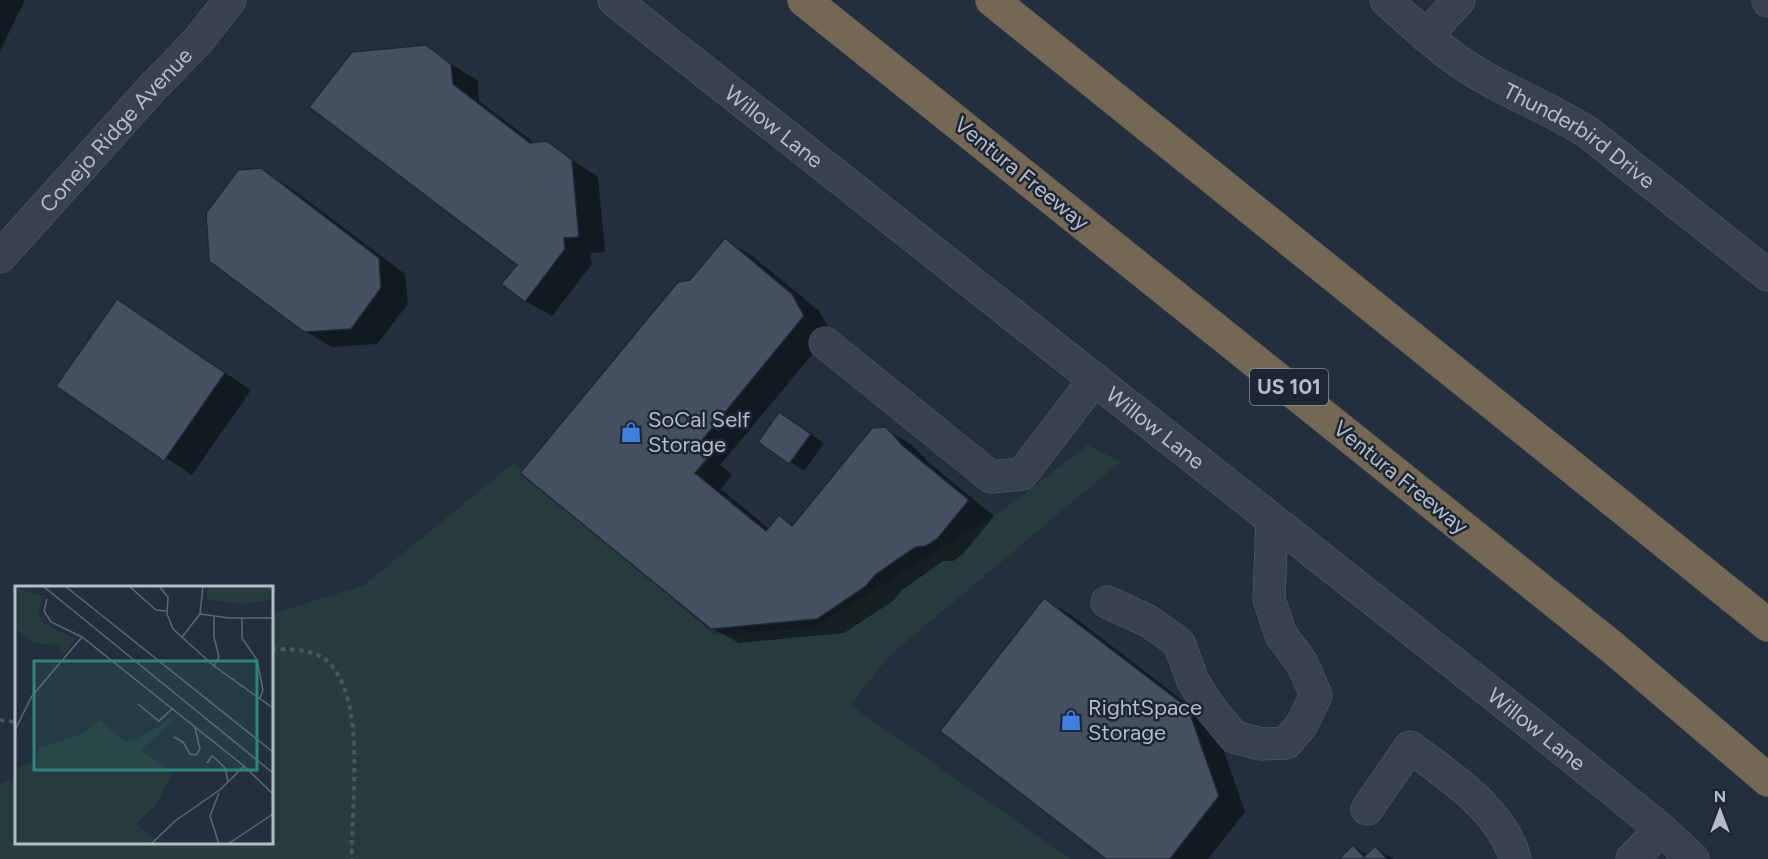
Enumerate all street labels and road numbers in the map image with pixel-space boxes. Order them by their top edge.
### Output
street label: Conejo Ridge Avenue [34,42,198,218]
street label: Thunderbird Drive [1499,77,1661,194]
street label: Willow Lane [719,80,829,174]
street label: Ventura Freeway [949,111,1095,236]
road number: US 101 [1250,369,1328,405]
street label: Willow Lane [1101,381,1210,475]
street label: Ventura Freeway [1328,415,1474,540]
street label: Willow Lane [1482,682,1591,777]

